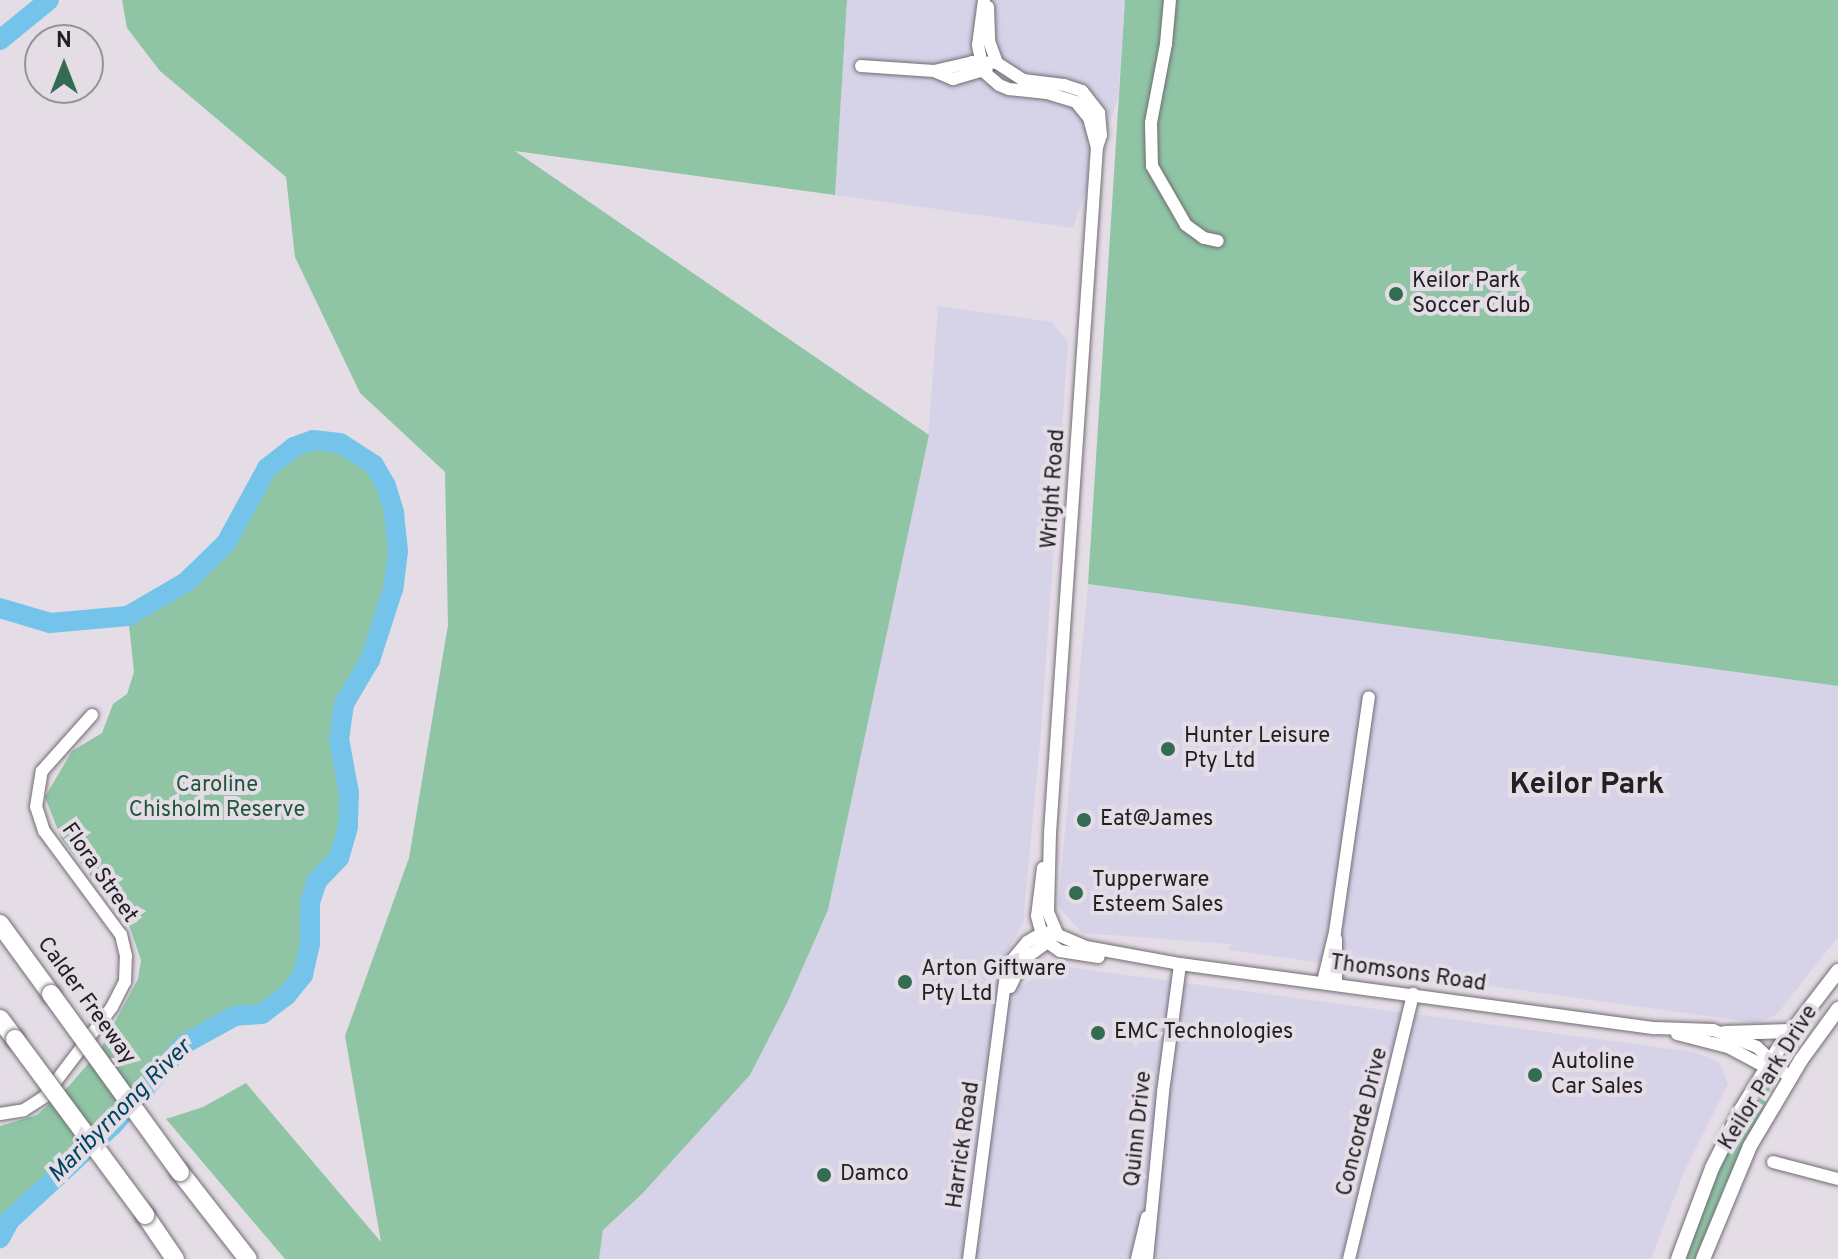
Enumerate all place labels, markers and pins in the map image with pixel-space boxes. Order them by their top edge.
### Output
place label: Keilor Park Soccer Club [1412,268,1530,320]
marker: Keilor Park Soccer Club [1387,285,1405,303]
place label: Hunter Leisure Pty Ltd [1184,723,1330,774]
marker: Hunter Leisure Pty Ltd [1159,740,1177,758]
place label: Eat@James [1100,807,1213,833]
marker: Eat@James [1075,811,1093,829]
place label: Tupperware Esteem Sales [1092,867,1224,918]
marker: Tupperware Esteem Sales [1067,884,1085,902]
place label: Arton Giftware Pty Ltd [921,956,1066,1008]
marker: Arton Giftware Pty Ltd [896,973,914,991]
place label: EMC Technologies [1114,1020,1294,1046]
marker: EMC Technologies [1089,1024,1107,1042]
place label: Autoline Car Sales [1551,1049,1643,1100]
marker: Autoline Car Sales [1526,1066,1544,1084]
place label: Damco [840,1162,909,1188]
marker: Damco [815,1166,833,1184]

